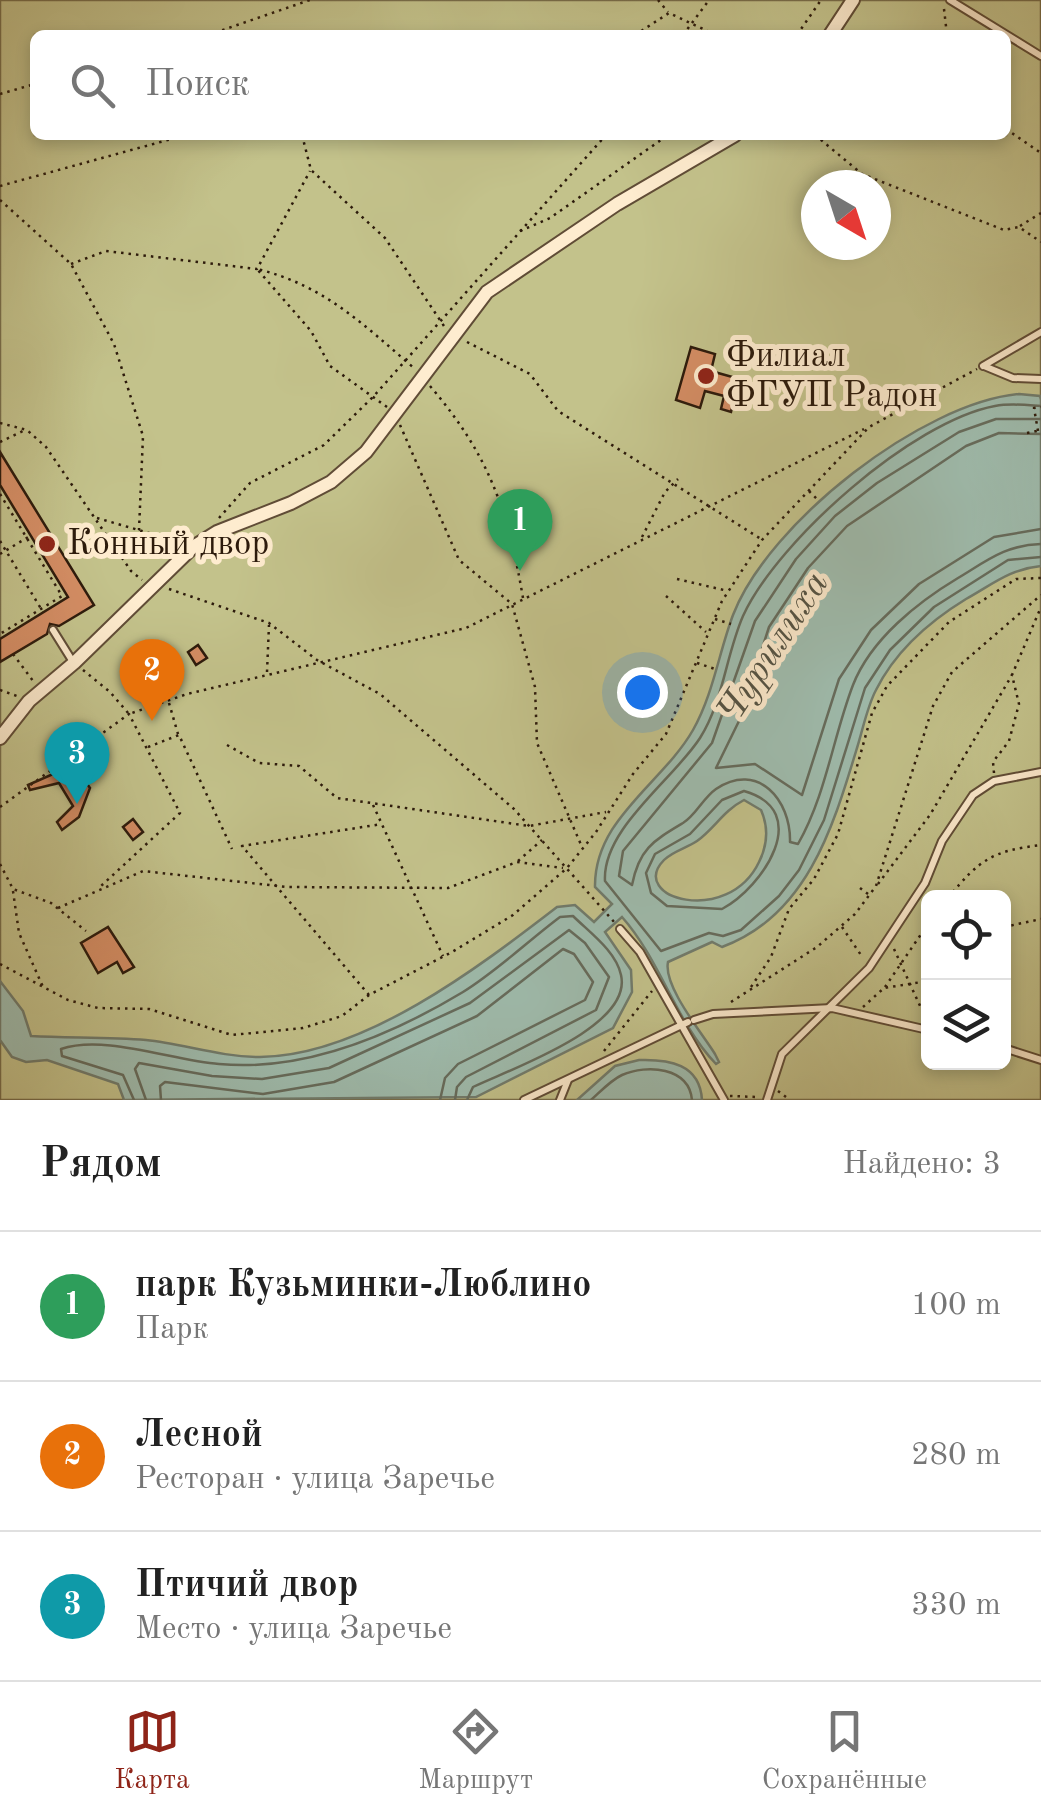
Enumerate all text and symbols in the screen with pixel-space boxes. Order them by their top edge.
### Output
search box [30,30,1011,140]
icon: search [65,58,120,113]
text: Поиск [145,66,250,104]
north arrow [801,170,891,260]
place label: Филиал ФГУП Радон [726,339,937,414]
marker: Филиал ФГУП Радон [695,365,717,387]
pin: 1 [488,488,552,571]
place label: Конный двор [67,527,269,562]
marker: Конный двор [36,533,58,555]
water label: Чурилиха [711,565,837,731]
pin: 2 [120,638,184,721]
your location [617,667,668,718]
pin: 3 [44,722,110,804]
map controls [921,890,1011,1070]
button: locate [921,890,1011,980]
button: layers [921,980,1011,1070]
text: Рядом [40,1144,162,1186]
text: Найдено: 3 [842,1149,1001,1181]
text: парк Кузьминки-Люблино [135,1267,591,1305]
text: 1 [63,1290,82,1322]
text: 100 m [911,1290,1001,1322]
text: Парк [135,1314,209,1346]
text: Лесной [135,1417,263,1455]
text: 2 [63,1440,82,1472]
text: 280 m [911,1440,1001,1472]
text: Ресторан · улица Заречье [135,1464,495,1496]
text: Птичий двор [135,1567,358,1605]
text: 3 [63,1590,82,1622]
text: 330 m [911,1590,1001,1622]
text: Место · улица Заречье [135,1614,452,1646]
tab: Карта [114,1704,190,1799]
tab: Маршрут [418,1704,533,1799]
tab: Сохранённые [762,1704,927,1799]

